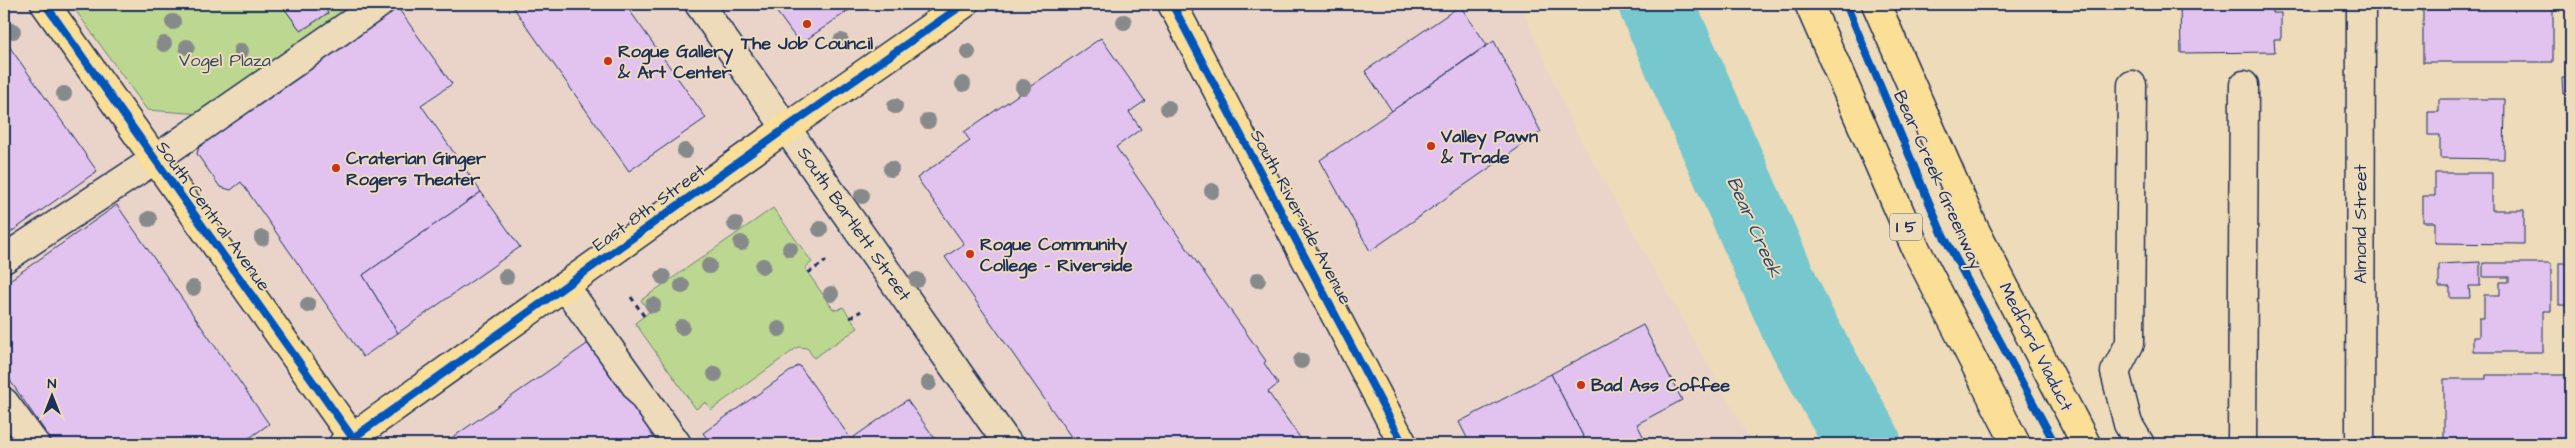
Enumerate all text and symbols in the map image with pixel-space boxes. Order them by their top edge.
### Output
marker: The Job Council [801,18,813,30]
place label: The Job Council [740,31,873,56]
place label: Rogue Gallery & Art Center [617,39,733,85]
park label: Vogel Plaza [179,48,271,74]
marker: Rogue Gallery & Art Center [602,55,614,67]
street label: Bear Creek Greenway [1886,86,1989,274]
place label: Valley Pawn & Trade [1440,124,1538,170]
street label: South Riverside Avenue [1244,125,1358,309]
street label: South Central Avenue [150,136,276,297]
marker: Valley Pawn & Trade [1425,140,1437,152]
street label: South Bartlett Street [791,142,917,307]
place label: Craterian Ginger Rogers Theater [346,146,486,193]
street label: East 8th Street [587,158,711,257]
marker: Craterian Ginger Rogers Theater [330,162,342,174]
street label: Almond Street [2348,164,2373,284]
water label: Bear Creek [1720,172,1788,282]
road number: I 5 [1890,213,1922,240]
place label: Rogue Community College - Riverside [980,232,1133,279]
marker: Rogue Community College - Riverside [964,248,976,260]
street label: Medford Viaduct [1993,278,2080,416]
north arrow [28,370,78,420]
place label: Bad Ass Coffee [1591,373,1730,398]
text: N [48,374,57,394]
marker: Bad Ass Coffee [1575,379,1587,391]

